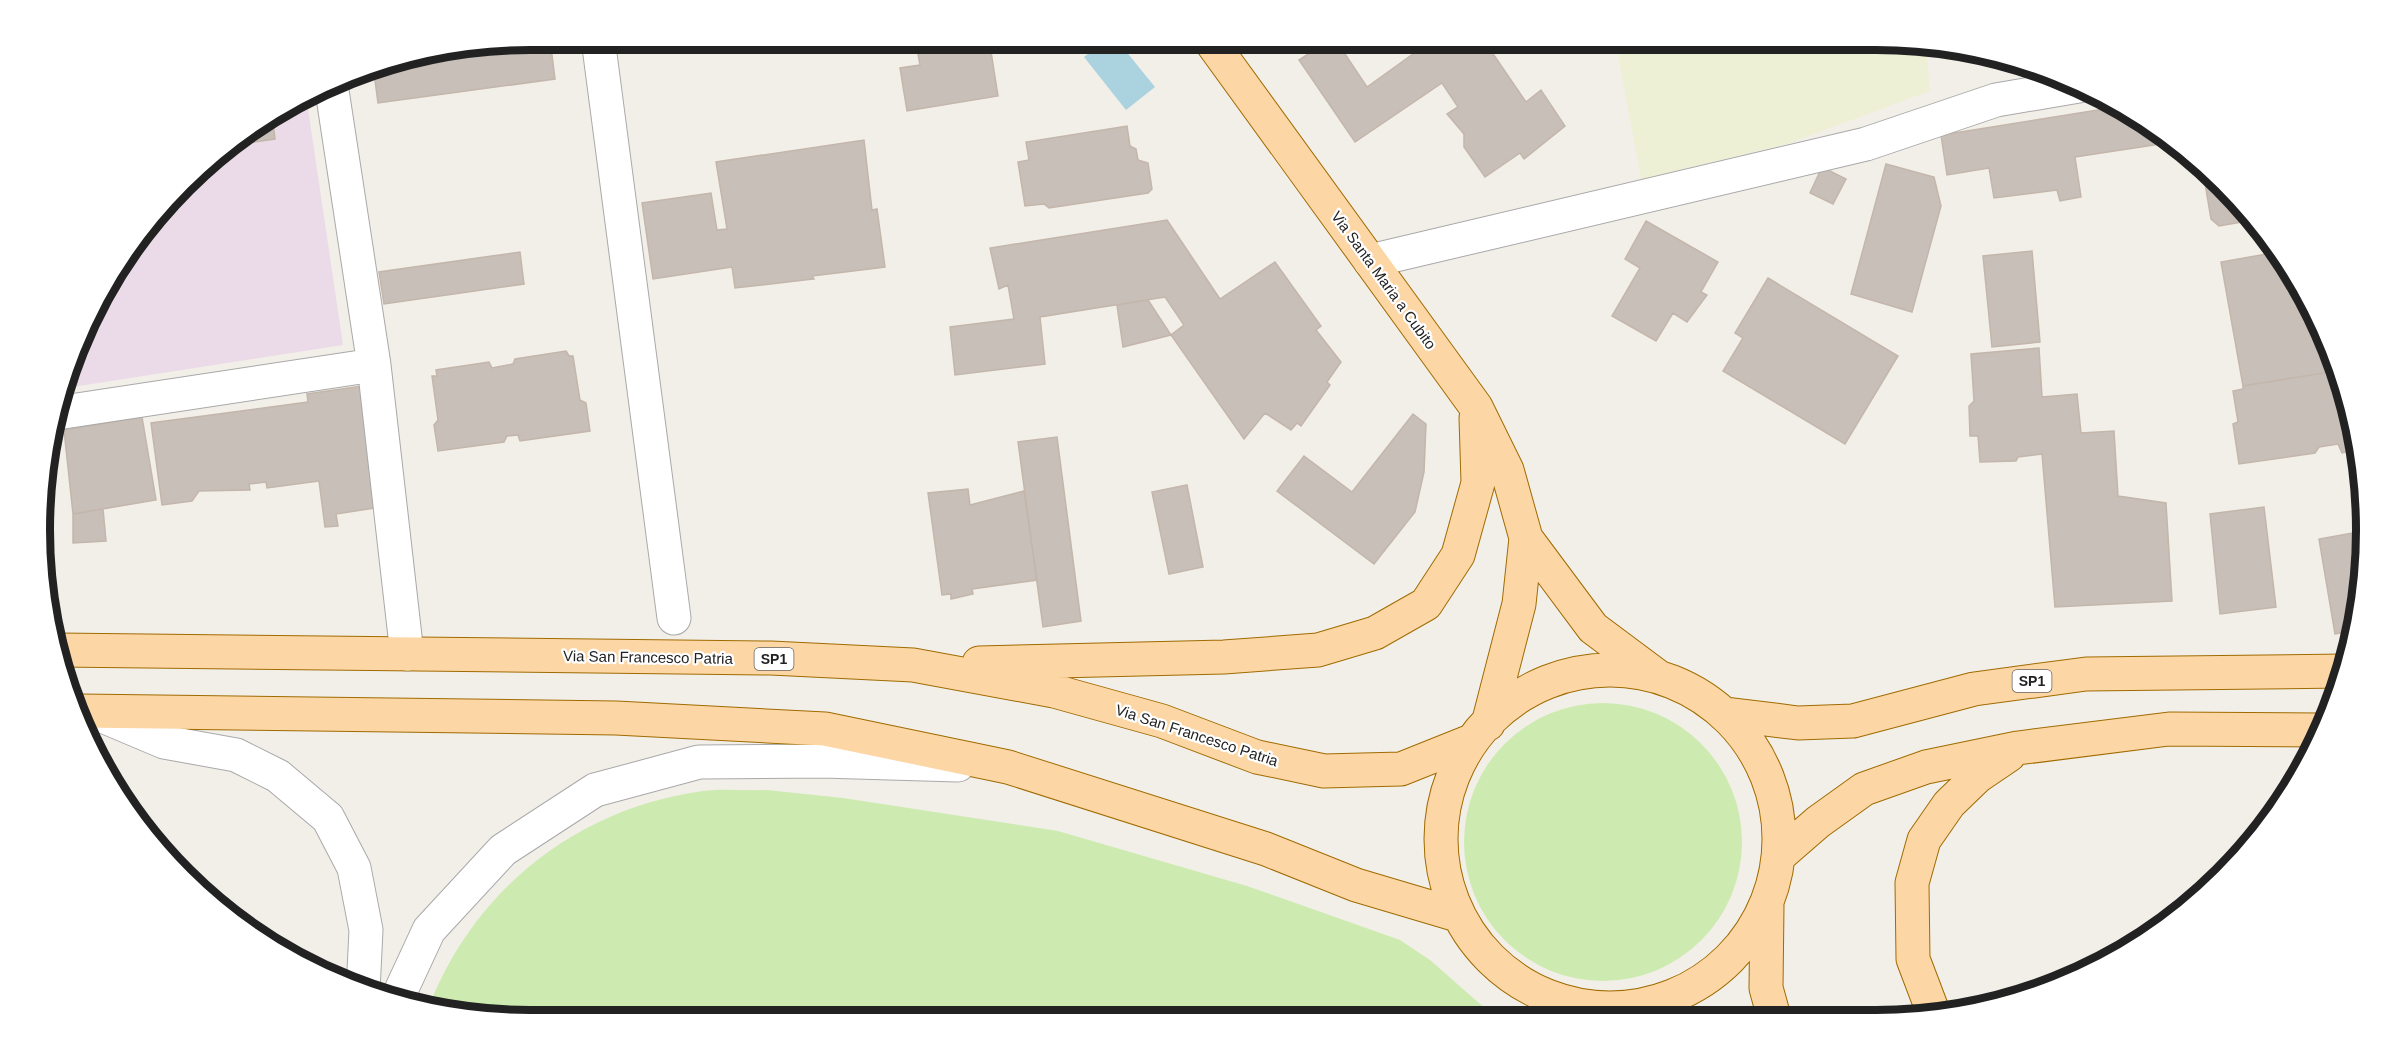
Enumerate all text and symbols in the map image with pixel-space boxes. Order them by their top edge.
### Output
street label: Via Santa Maria a Cubito [1328,208,1440,352]
street label: Via San Francesco Patria [563,647,734,667]
road number: SP1 [754,648,794,670]
road number: SP1 [2012,670,2052,692]
street label: Via San Francesco Patria [1114,701,1281,770]

